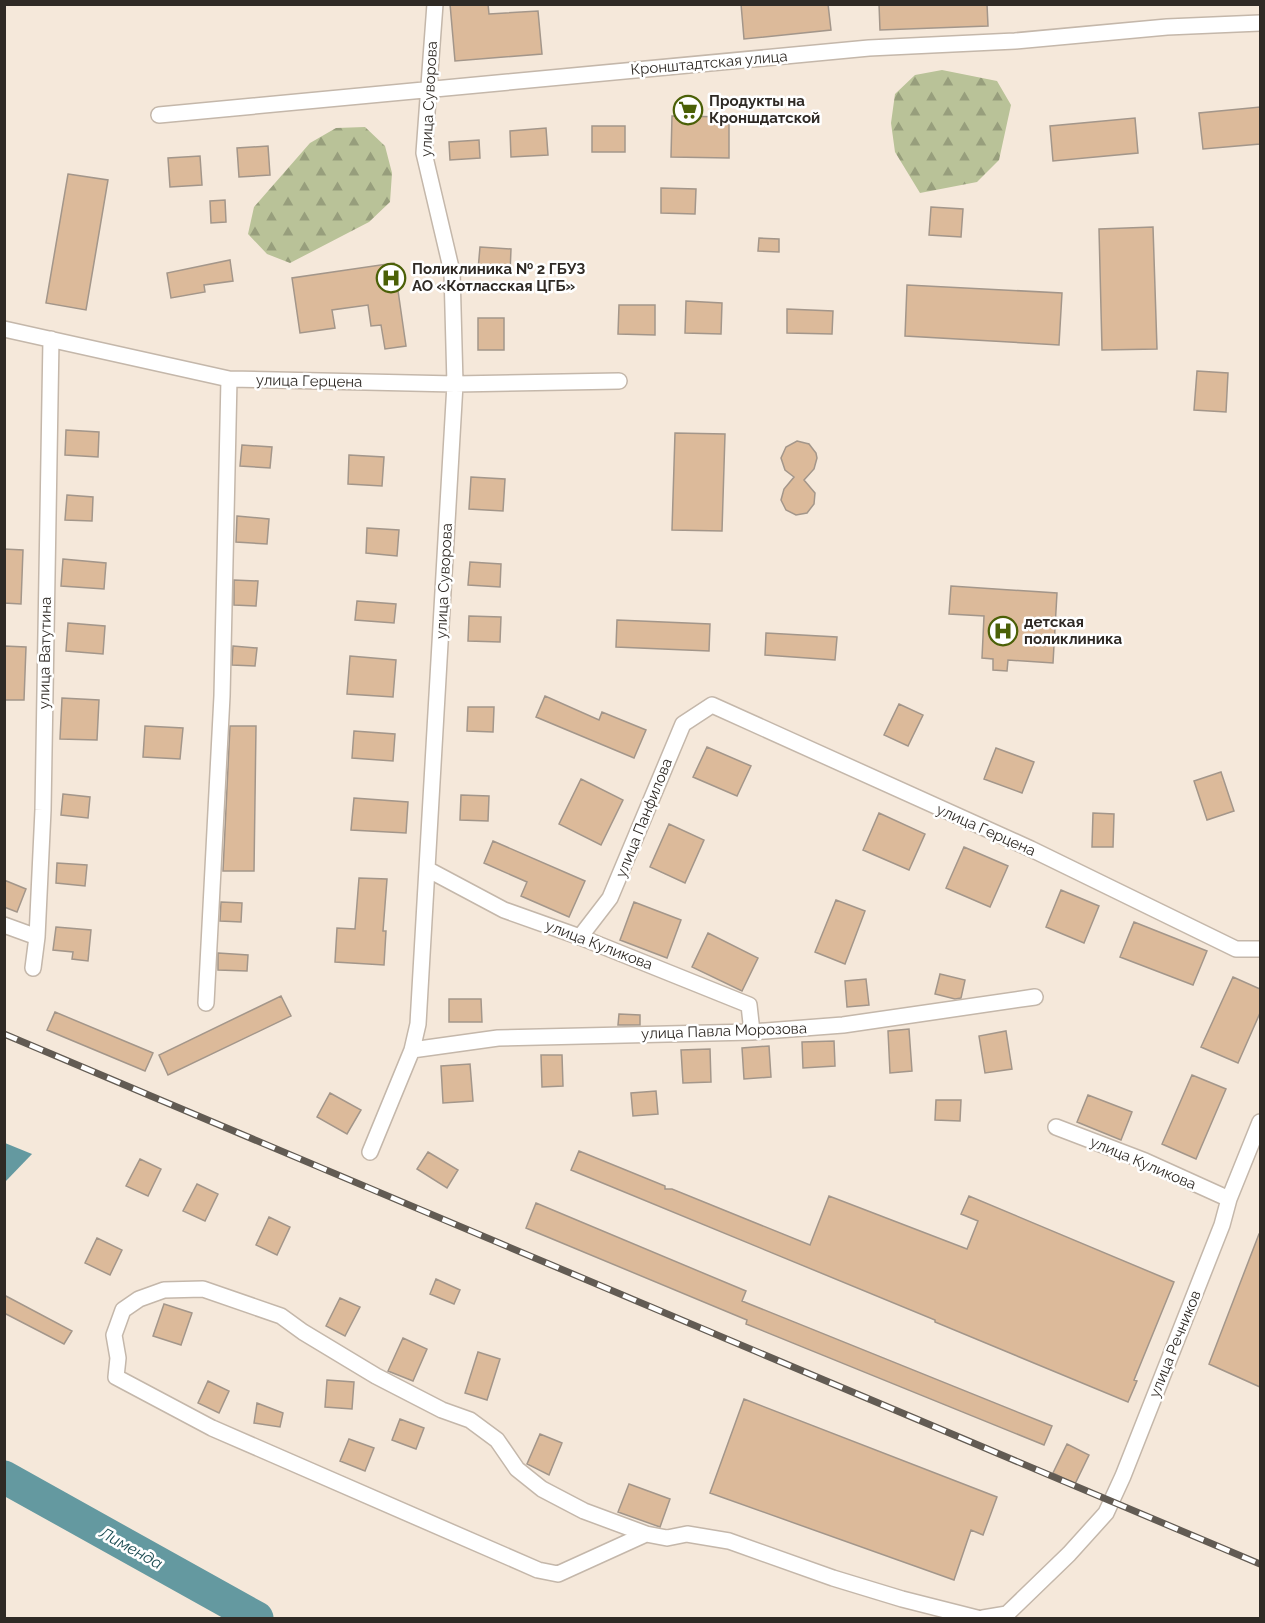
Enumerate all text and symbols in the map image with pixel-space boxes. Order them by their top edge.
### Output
street label: улица Суворова [417,41,441,157]
street label: Кронштадтская улица [630,47,788,79]
place label: Продукты на Кроншдатской [709,92,820,127]
supermarket icon: Продукты на Кроншдатской [672,94,704,126]
place label: Поликлиника № 2 ГБУЗ АО «Котласская ЦГБ» [412,260,585,295]
hospital icon: Поликлиника № 2 ГБУЗ АО «Котласская ЦГБ» [375,262,407,294]
street label: улица Герцена [256,371,362,391]
street label: улица Суворова [432,523,456,639]
street label: улица Ватутина [35,597,55,709]
place label: детская поликлиника [1024,613,1122,648]
hospital icon: детская поликлиника [987,615,1019,647]
street label: улица Панфилова [612,756,676,880]
street label: улица Герцена [934,800,1038,860]
street label: улица Куликова [543,916,655,974]
street label: улица Павла Морозова [641,1019,807,1043]
street label: улица Куликова [1087,1133,1199,1193]
street label: улица Речников [1145,1288,1205,1400]
water label: Лименда [95,1522,166,1573]

